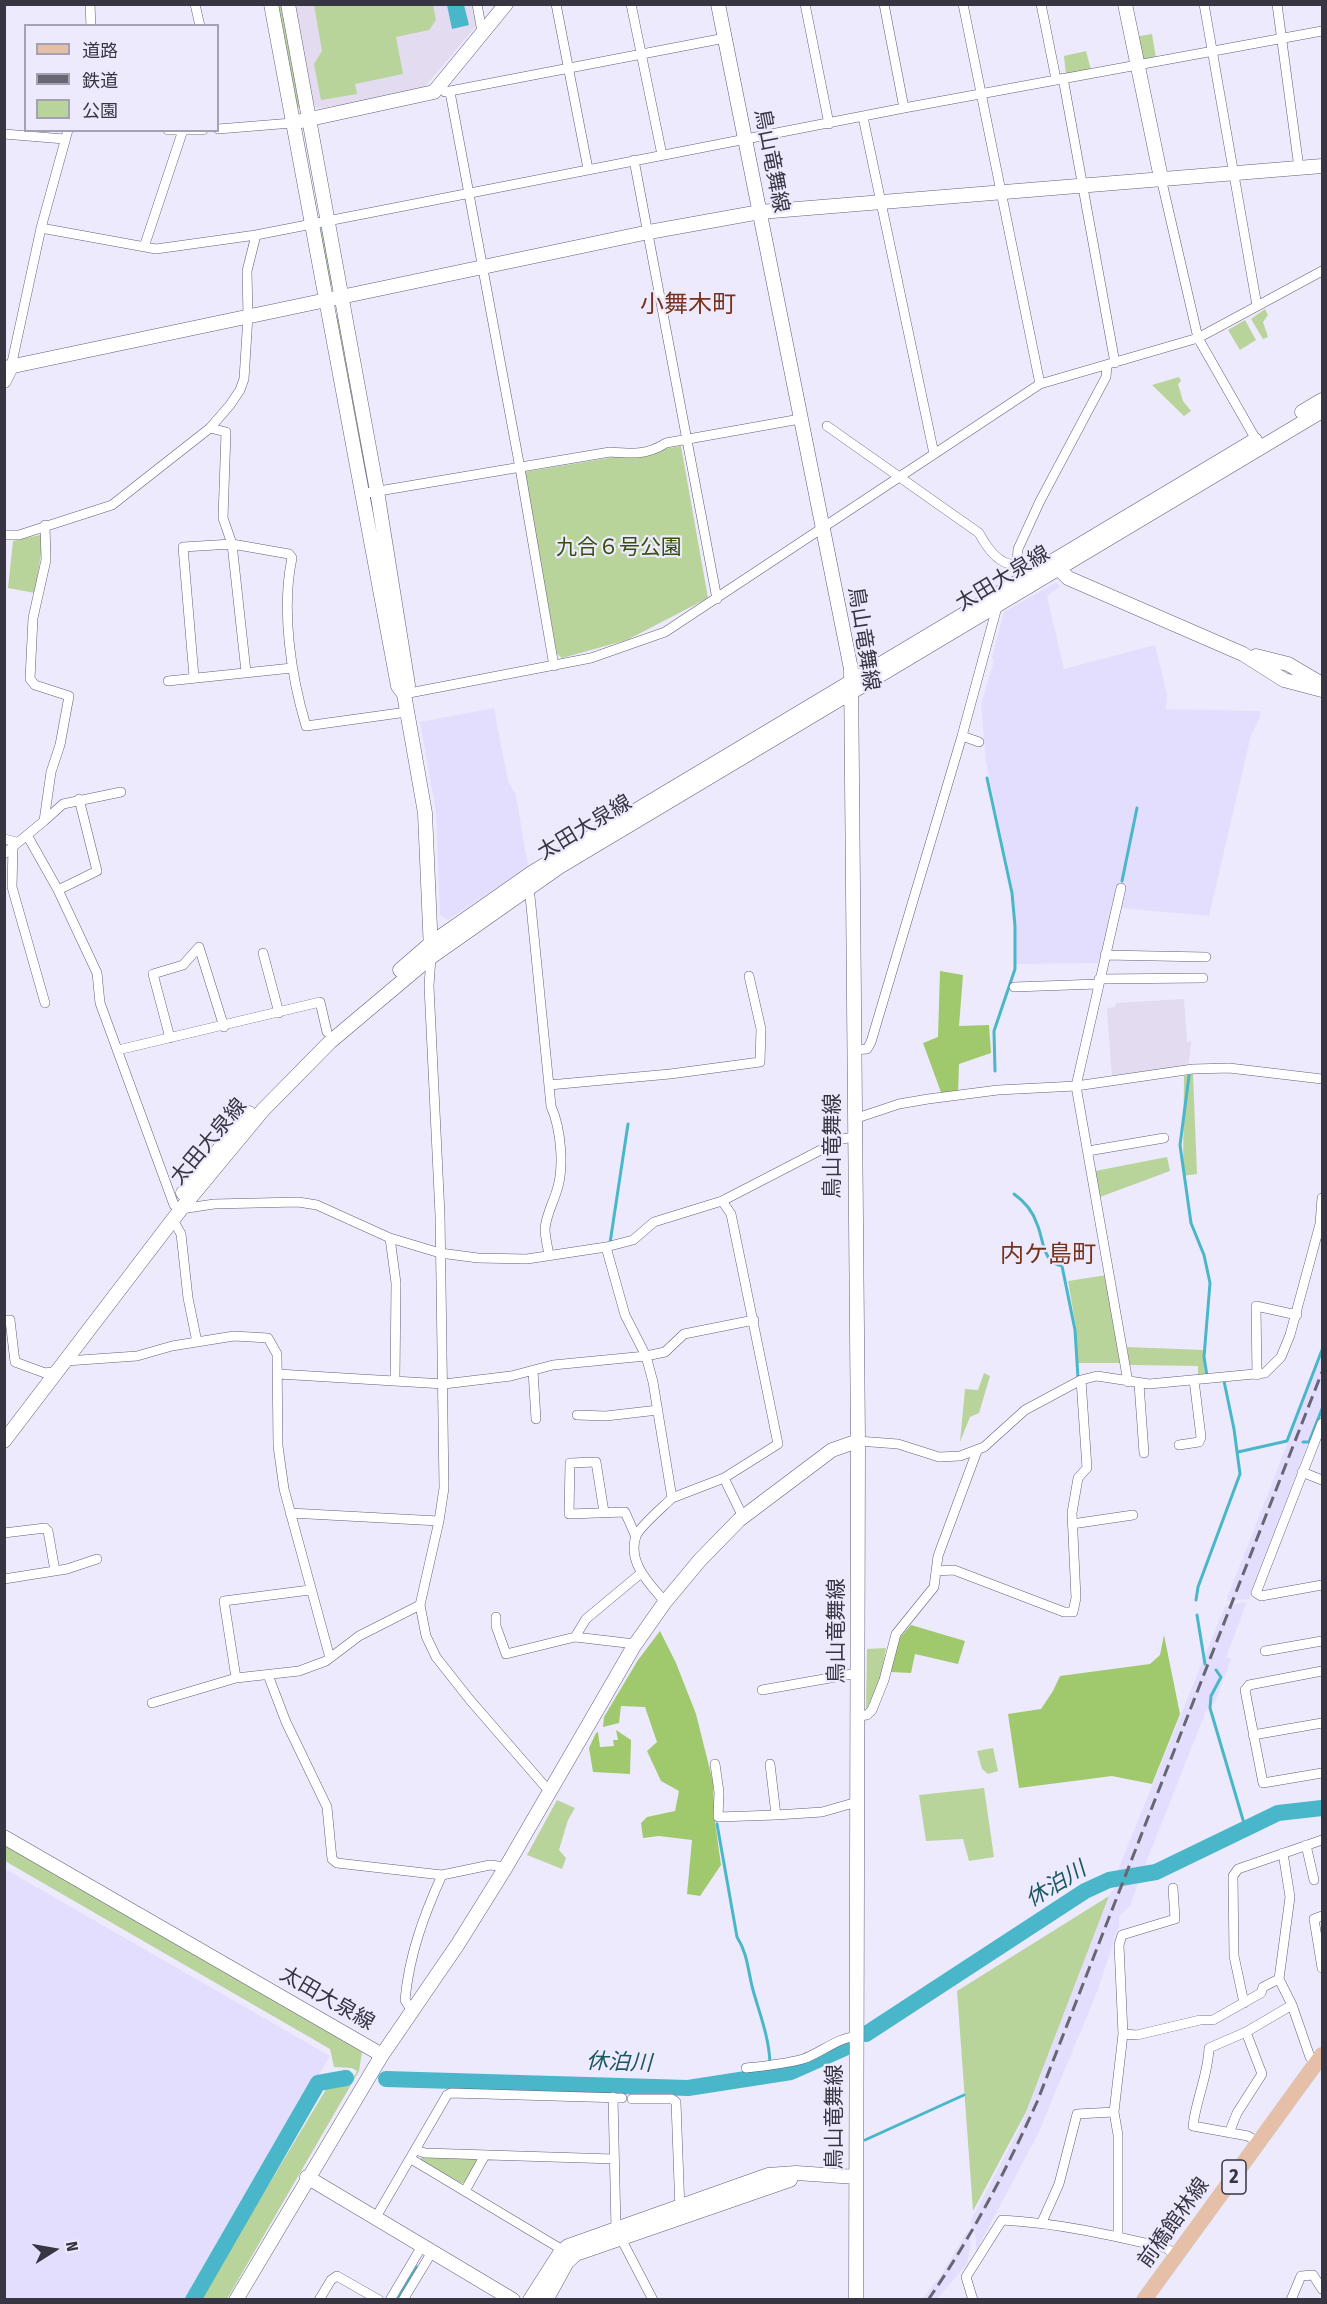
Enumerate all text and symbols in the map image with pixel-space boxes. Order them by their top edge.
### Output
legend [24,24,219,132]
text: 道路 [82,40,118,62]
text: 鉄道 [82,70,118,92]
text: 公園 [82,100,118,122]
street label: 鳥山竜舞線 [749,107,793,215]
district label: 小舞木町 [640,291,736,319]
park label: 九合６号公園 [556,535,682,561]
street label: 太田大泉線 [952,541,1054,617]
street label: 鳥山竜舞線 [842,585,884,693]
street label: 太田大泉線 [534,790,636,866]
street label: 太田大泉線 [166,1094,252,1190]
street label: 鳥山竜舞線 [820,1094,846,1198]
district label: 内ケ島町 [1000,1241,1096,1269]
street label: 鳥山竜舞線 [824,1579,850,1683]
water label: 休泊川 [1021,1857,1091,1913]
street label: 太田大泉線 [275,1962,379,2036]
water label: 休泊川 [586,2049,652,2077]
street label: 鳥山竜舞線 [822,2065,848,2169]
road number: 2 [1222,2160,1246,2194]
street label: 前橋館林線 [1133,2173,1215,2273]
north arrow [24,2220,84,2280]
text: N [62,2240,82,2253]

